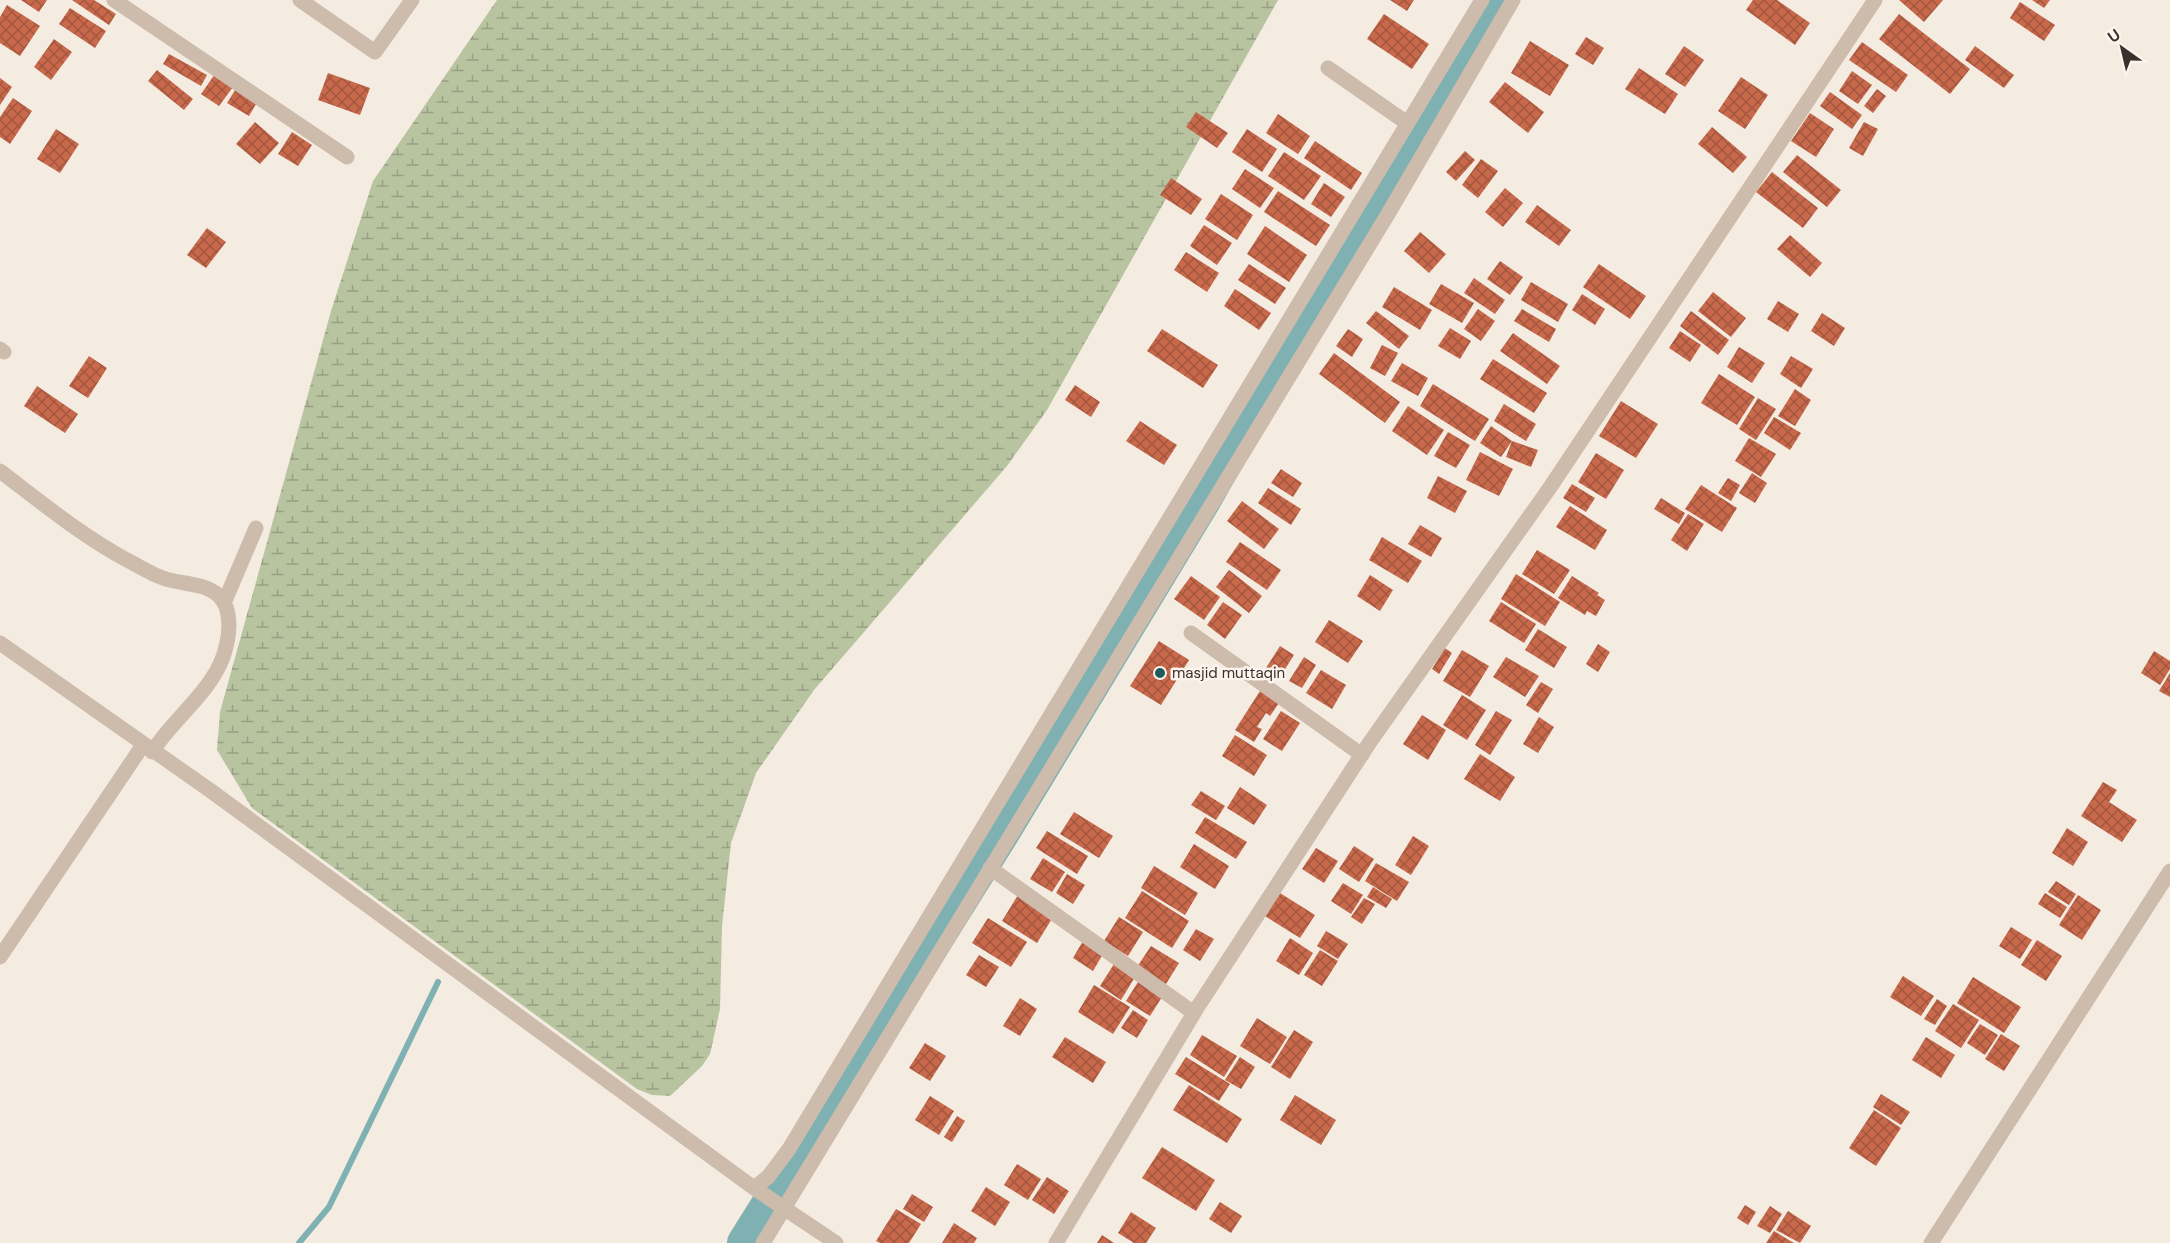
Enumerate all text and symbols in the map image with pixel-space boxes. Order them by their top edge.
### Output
north arrow [2092,18,2152,78]
text: U [2103,24,2124,48]
place label: masjid muttaqin [1172,663,1285,683]
marker: masjid muttaqin [1153,666,1167,680]

